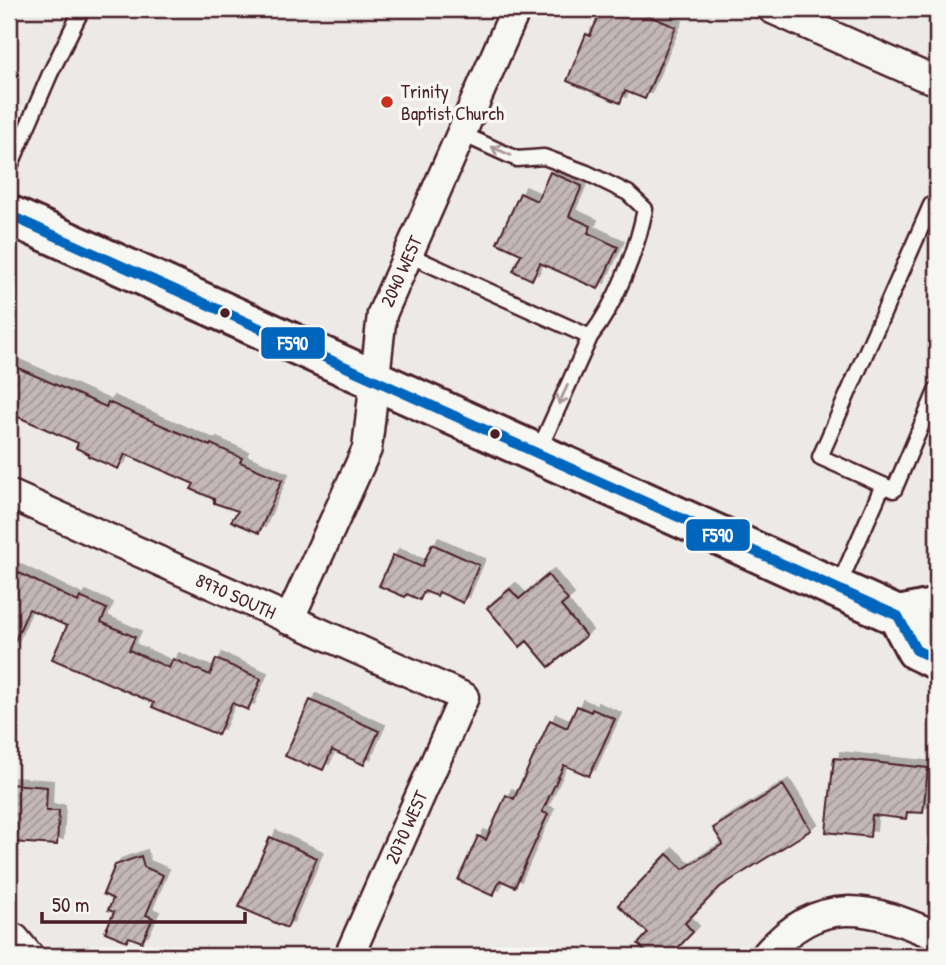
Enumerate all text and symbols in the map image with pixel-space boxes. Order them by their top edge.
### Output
place label: Trinity Baptist Church [401,78,504,126]
marker: Trinity Baptist Church [379,94,395,110]
one-way arrow [491,144,512,157]
street label: 2040 WEST [374,230,429,311]
unlabelled marker [218,306,232,320]
line badge: F590 [260,326,326,360]
text: F590 [277,330,309,356]
one-way arrow [556,384,569,405]
unlabelled marker [488,427,502,441]
line badge: F590 [685,518,751,552]
text: F590 [702,522,734,548]
street label: 8970 SOUTH [192,567,280,625]
street label: 2070 WEST [378,785,434,868]
scale bar [42,881,245,925]
text: 50 m [52,890,89,919]

